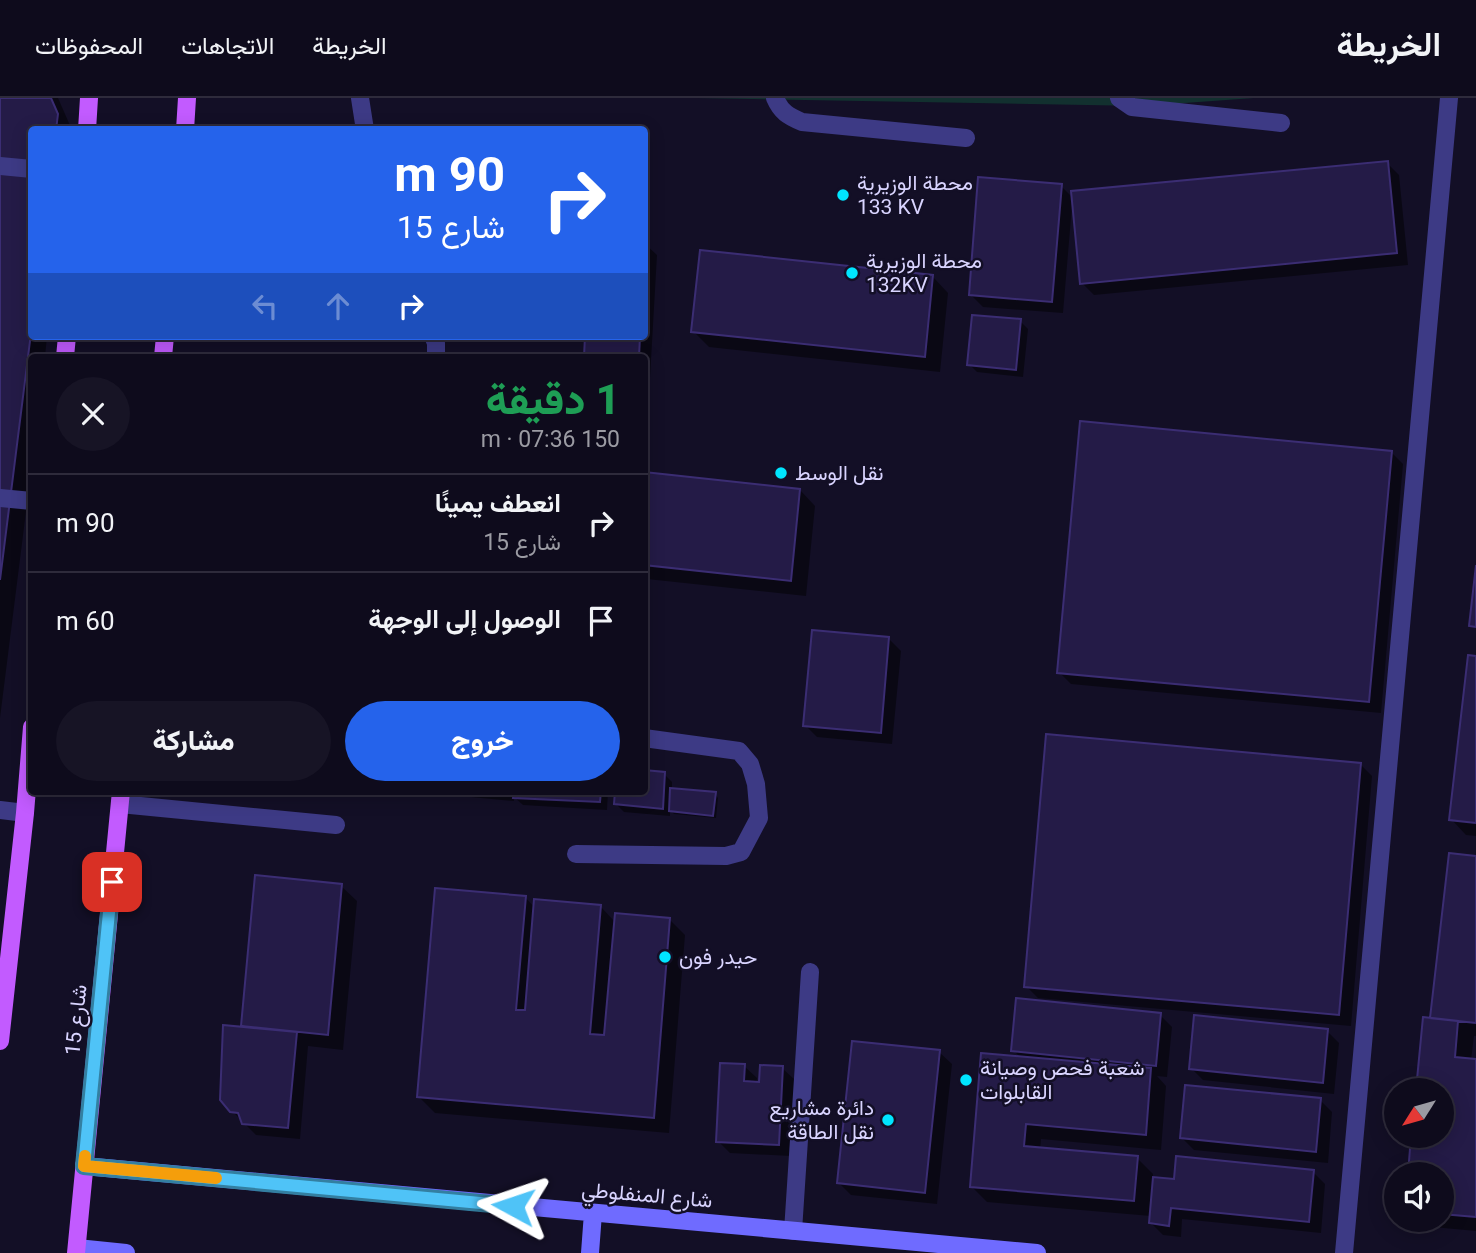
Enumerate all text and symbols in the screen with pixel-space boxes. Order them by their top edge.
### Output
text: الخريطة [1337,25,1441,64]
text: المحفوظات [35,32,143,60]
text: الاتجاهات [181,32,274,60]
text: الخريطة [312,32,387,60]
text: 90 m [394,146,505,203]
icon: right [529,154,620,245]
place label: محطة الوزيرية 133 KV [857,171,973,219]
marker: محطة الوزيرية 133 KV [835,187,851,203]
text: شارع 15 [397,208,505,246]
place label: محطة الوزيرية 132KV [866,249,982,297]
marker: محطة الوزيرية 132KV [844,265,860,281]
icon: left [246,287,284,325]
icon: ahead [319,287,357,325]
icon: right [392,287,430,325]
text: 1 دقيقة [486,375,620,424]
button: close [56,377,130,451]
text: 150 m · 07:36 [481,426,620,453]
place label: نقل الوسط [795,461,884,486]
marker: نقل الوسط [773,465,789,481]
text: انعطف يمينًا [435,488,561,518]
icon: right [582,504,620,542]
text: 90 m [56,508,115,538]
text: شارع 15 [483,529,561,556]
icon: arrive [582,602,620,640]
text: الوصول إلى الوجهة [368,604,561,634]
text: 60 m [56,606,115,636]
button: مشاركة [56,701,331,781]
button: خروج [345,701,620,781]
pin [82,852,142,912]
icon: arrive [93,863,131,901]
place label: حيدر فون [679,945,757,970]
marker: حيدر فون [657,949,673,965]
street label: شارع 15 [60,983,94,1057]
place label: شعبة فحص وصيانة القابلوات [980,1056,1145,1105]
marker: شعبة فحص وصيانة القابلوات [958,1072,974,1088]
north arrow [1384,1078,1454,1148]
map controls [1384,1078,1454,1232]
place label: دائرة مشاريع نقل الطاقة [769,1096,874,1144]
marker: دائرة مشاريع نقل الطاقة [880,1112,896,1128]
button: sound [1384,1162,1454,1232]
position arrow [476,1169,550,1243]
street label: شارع المنفلوطي [580,1177,713,1218]

